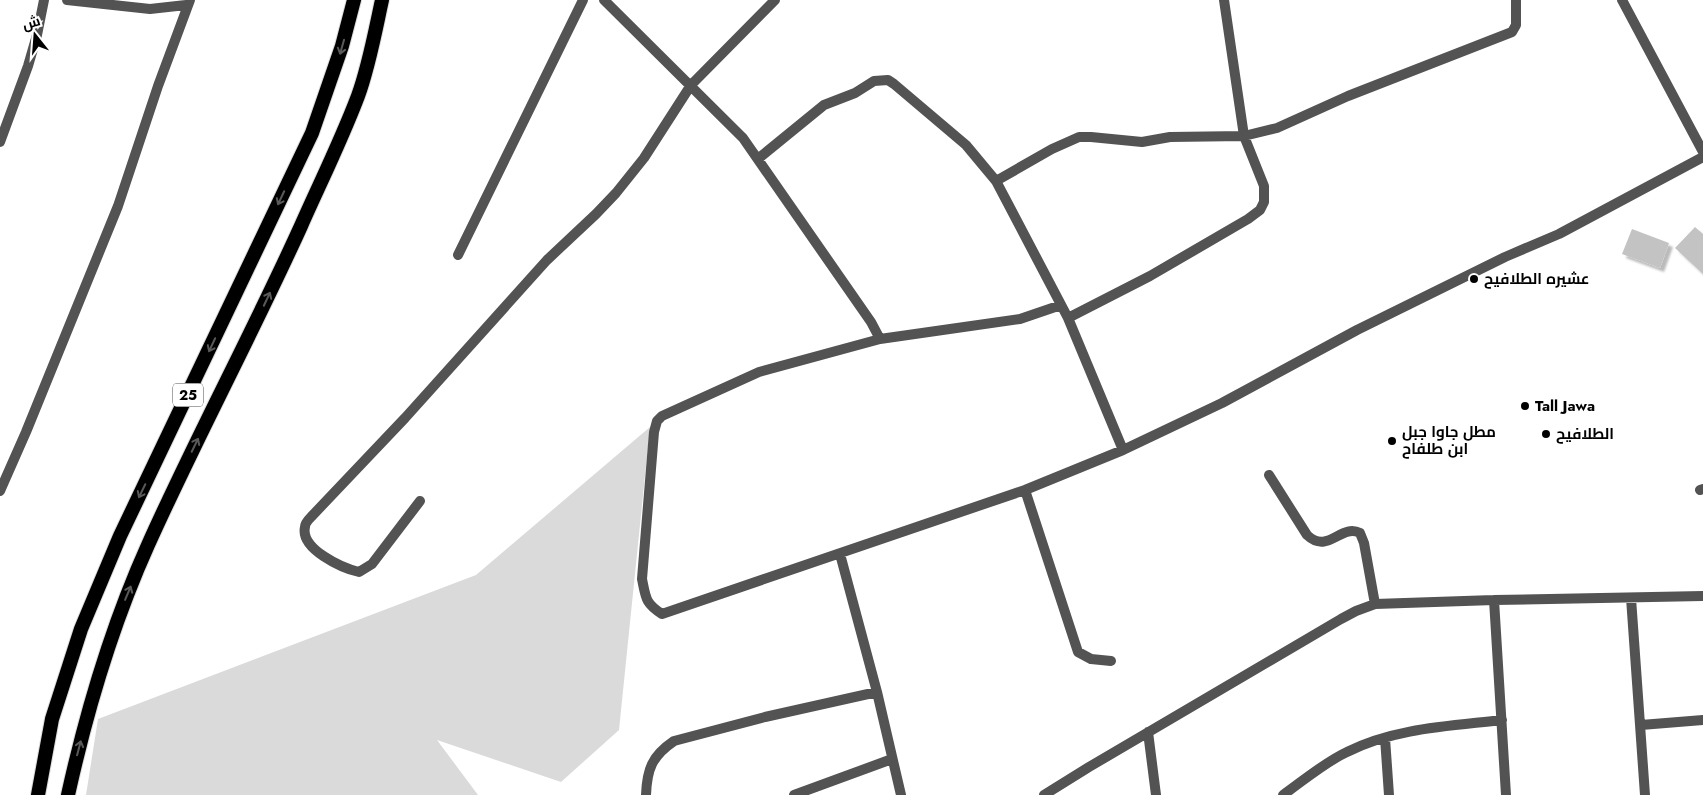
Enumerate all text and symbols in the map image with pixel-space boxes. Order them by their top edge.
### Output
north arrow [10,10,60,60]
text: ش [20,10,43,35]
one-way arrow [336,39,346,55]
one-way arrow [276,190,286,205]
place label: عشيره الطلافيح [1484,268,1590,290]
marker: عشيره الطلافيح [1468,273,1480,285]
one-way arrow [263,292,273,307]
one-way arrow [207,337,216,352]
road number: 25 [173,384,203,406]
place label: Tall Jawa [1535,395,1595,417]
marker: Tall Jawa [1519,400,1531,412]
place label: مطل جاوا جبل ابن طلفاح [1402,421,1496,460]
place label: الطلافيح [1556,423,1614,445]
marker: الطلافيح [1540,428,1552,440]
marker: مطل جاوا جبل ابن طلفاح [1386,435,1398,447]
one-way arrow [191,438,201,453]
one-way arrow [137,483,146,498]
one-way arrow [124,586,133,601]
one-way arrow [75,740,85,756]

